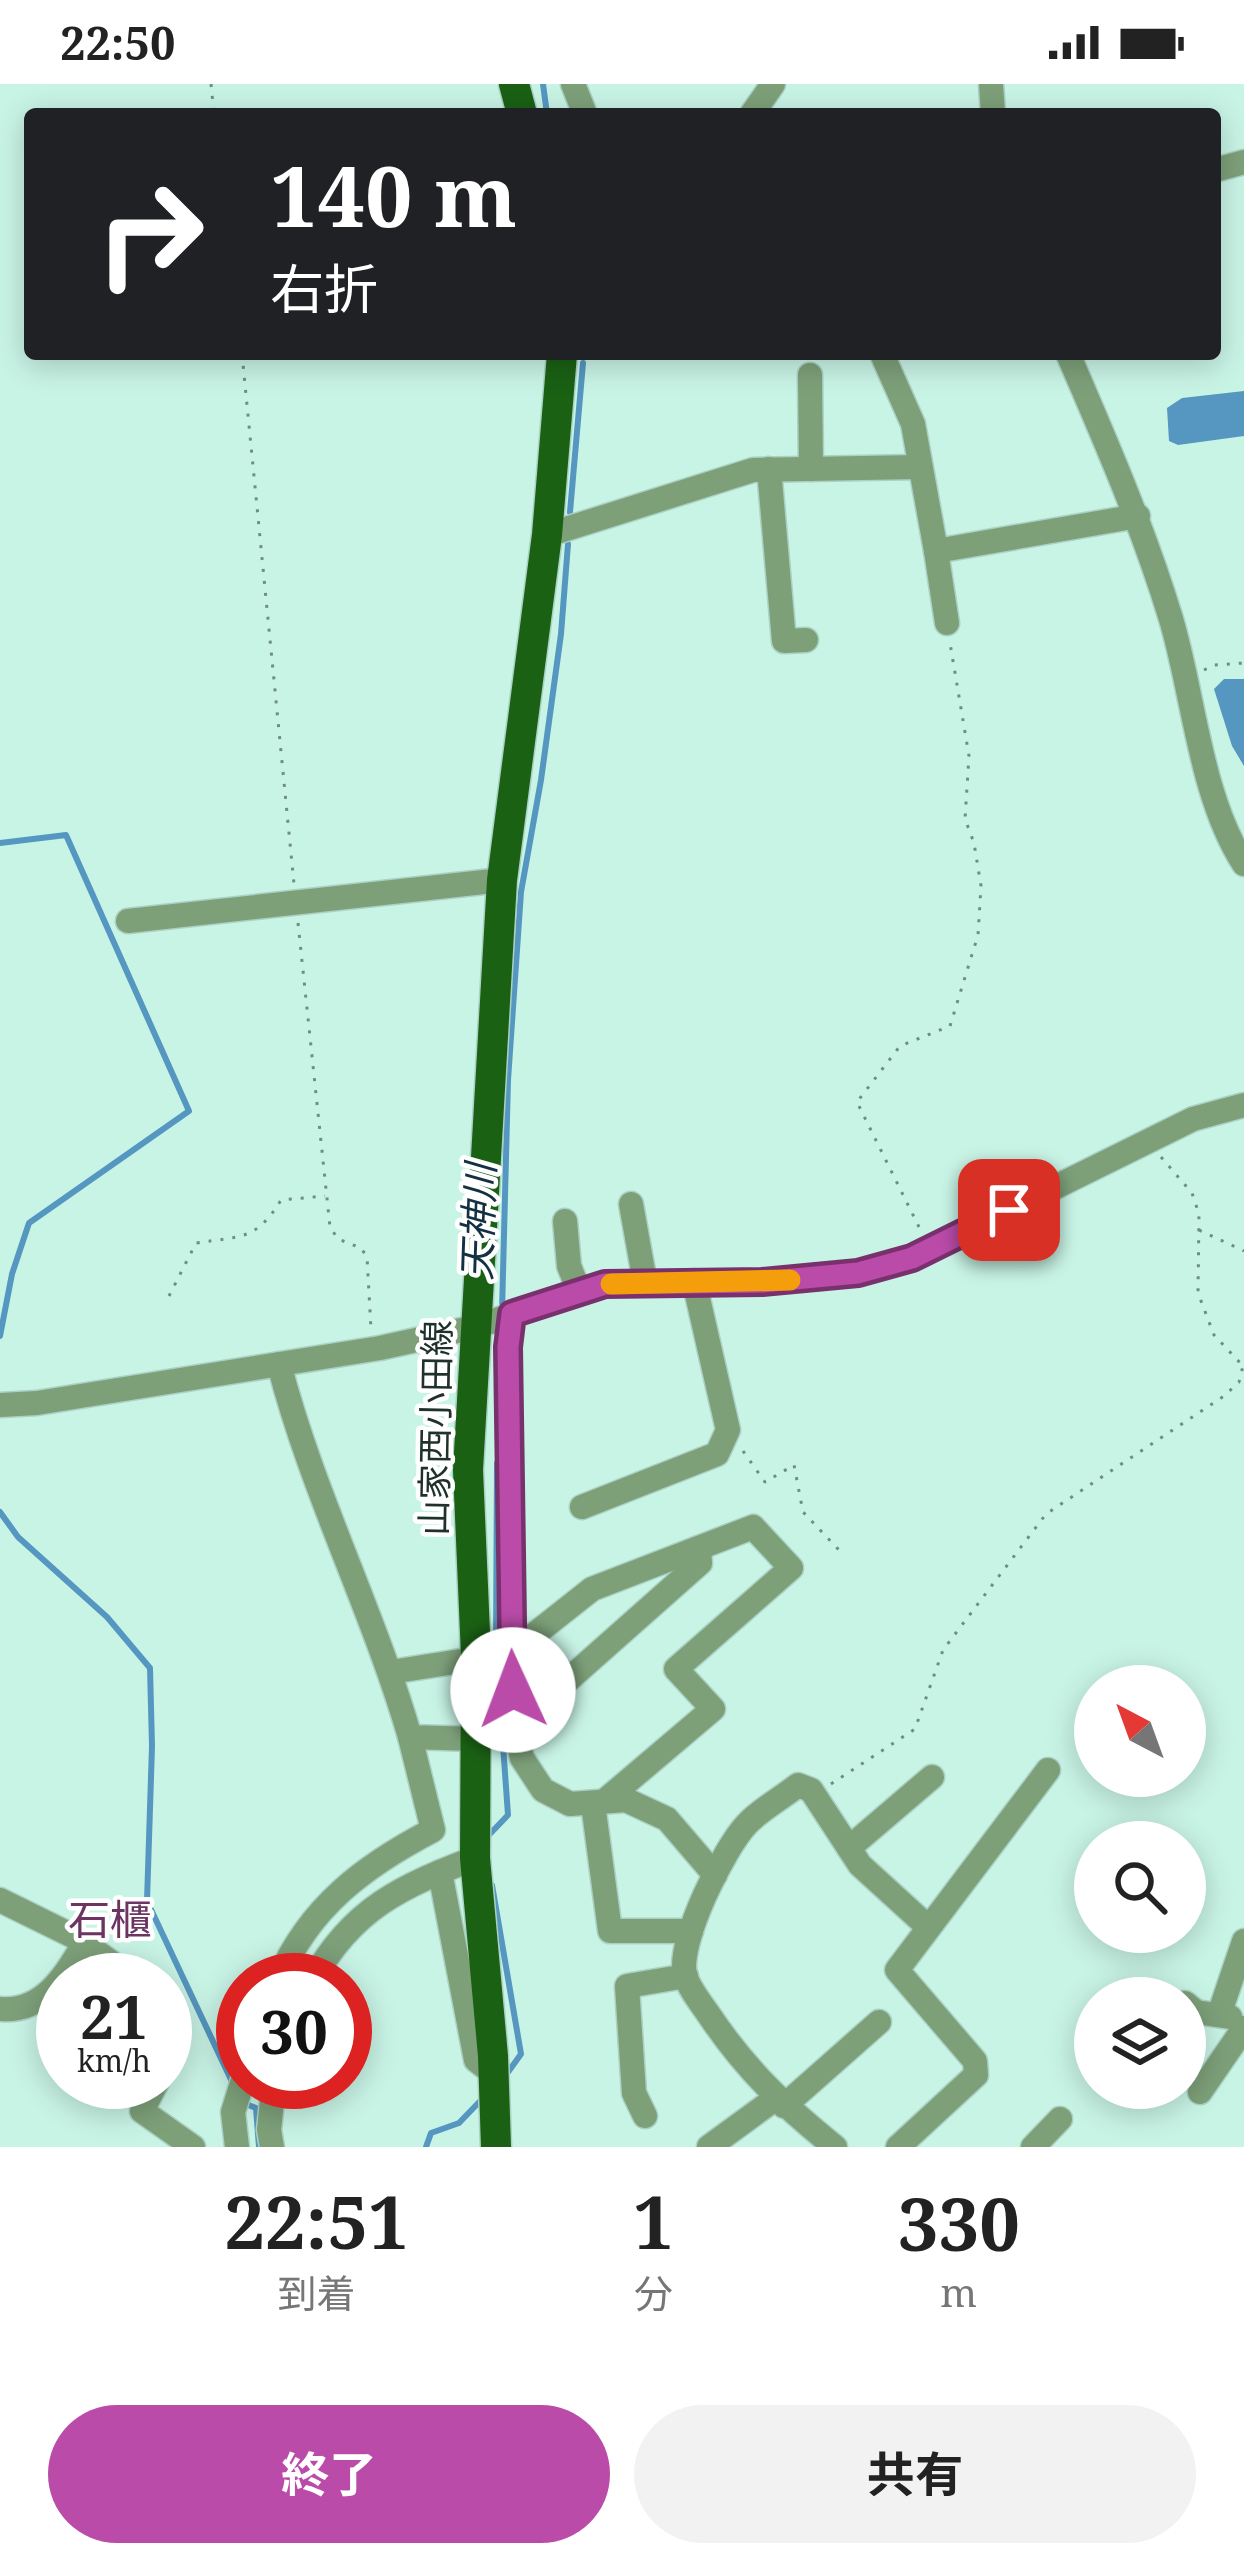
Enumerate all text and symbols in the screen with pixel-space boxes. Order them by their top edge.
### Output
text: 22:50 [60,12,175,73]
text: 140 m [270,137,517,252]
icon: right [72,156,228,312]
text: 右折 [270,251,378,325]
water label: 天神川 [448,1159,506,1281]
pin [958,1159,1060,1261]
icon: arrive [976,1177,1042,1243]
street label: 山家西小田線 [409,1320,461,1536]
position arrow [450,1627,576,1753]
north arrow [1074,1665,1206,1797]
map controls [1074,1665,1206,2109]
button: search [1074,1821,1206,1953]
district label: 石櫃 [68,1890,152,1947]
speed limit sign: 30 [216,1953,372,2109]
text: 21 [80,1975,148,2057]
button: layers [1074,1977,1206,2109]
text: km/h [77,2040,151,2081]
text: 22:51 [224,2172,409,2270]
text: 1 [633,2172,674,2270]
text: 330 [898,2174,1020,2272]
text: m [940,2265,977,2318]
text: 到着 [277,2266,355,2319]
text: 分 [634,2266,673,2319]
button: 終了 [48,2405,610,2543]
button: 共有 [634,2405,1196,2543]

